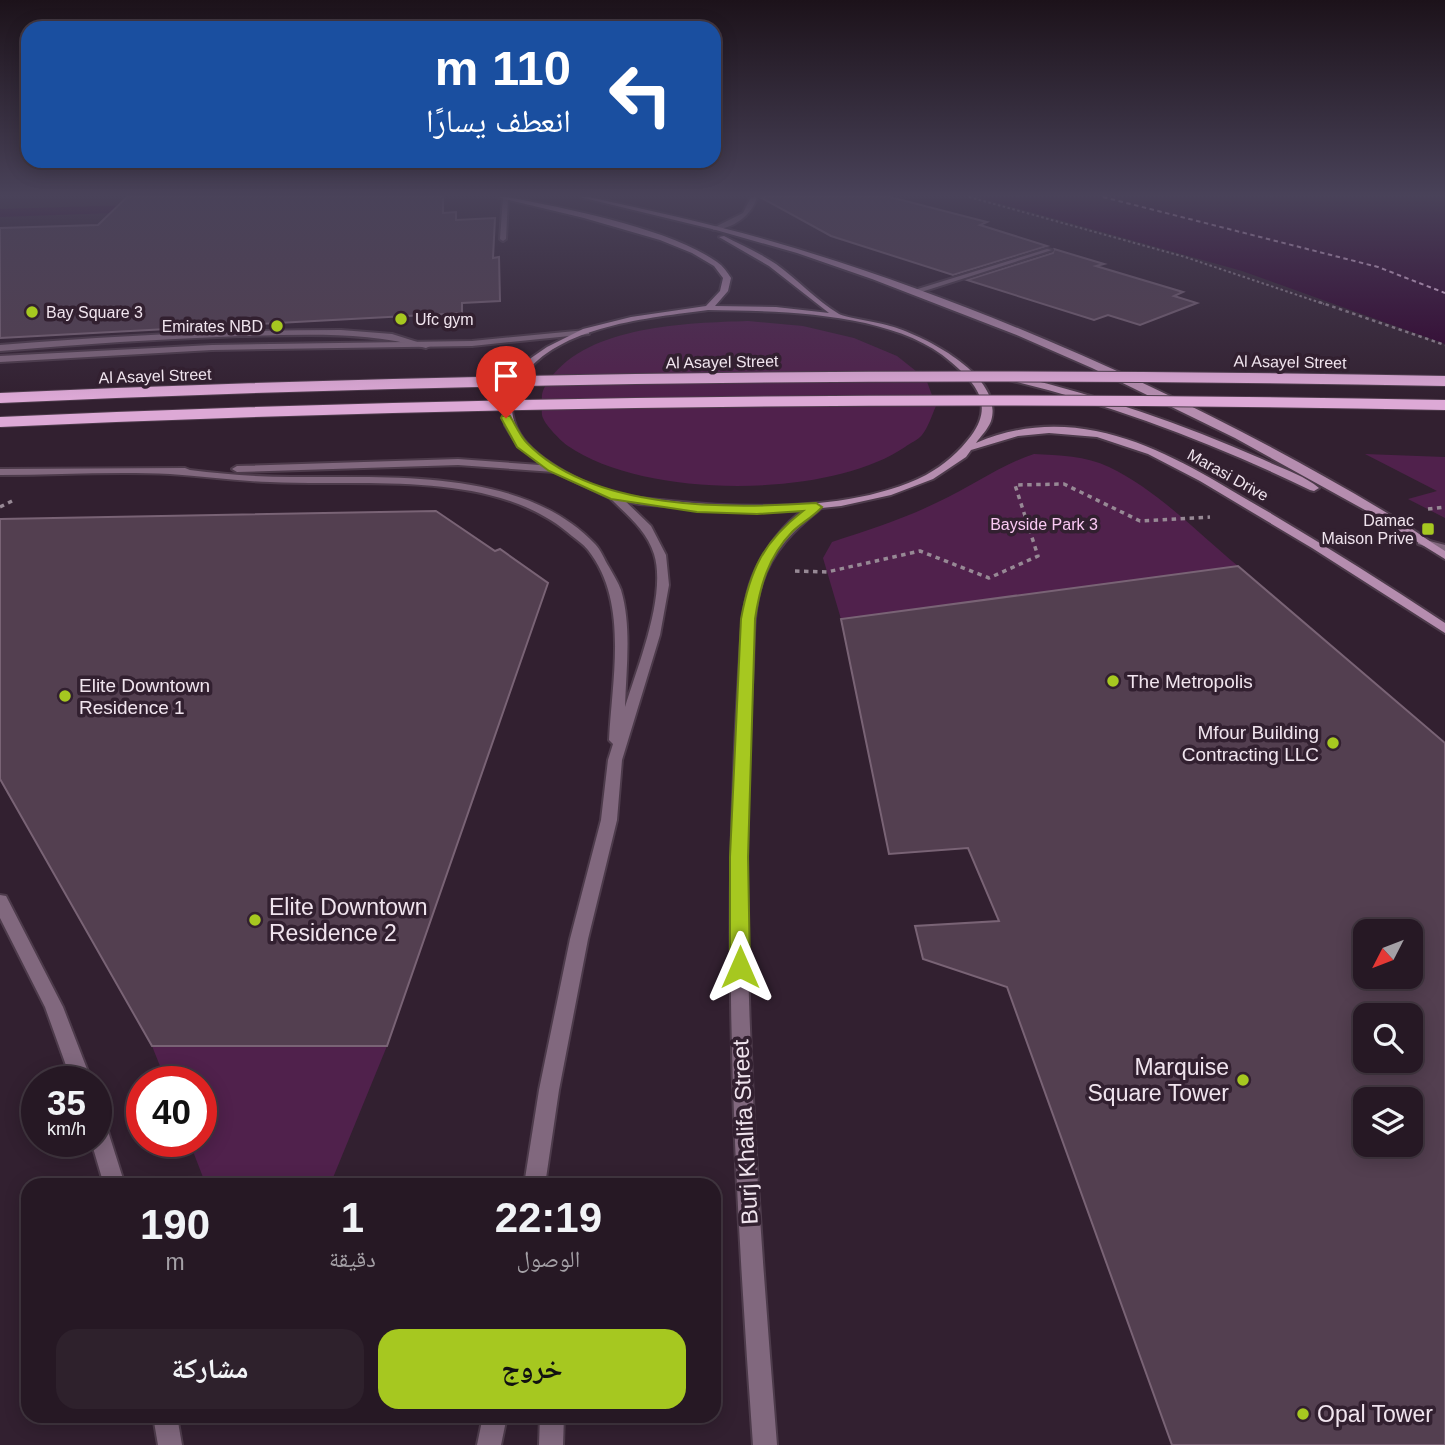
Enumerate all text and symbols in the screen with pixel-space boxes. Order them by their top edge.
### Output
text: 110 m [435,41,571,95]
icon: left [595,49,686,140]
text: انعطف يسارًا [426,103,571,139]
marker: Bay Square 3 [24,304,40,320]
place label: Bay Square 3 [46,304,143,321]
marker: Ufc gym [393,311,409,327]
place label: Ufc gym [415,311,474,328]
place label: Emirates NBD [162,318,263,335]
marker: Emirates NBD [269,318,285,334]
pin [476,346,536,418]
street label: Al Asayel Street [665,353,779,371]
street label: Al Asayel Street [1233,353,1347,371]
icon: arrive [487,357,525,395]
street label: Al Asayel Street [98,366,212,386]
street label: Marasi Drive [1185,446,1271,504]
place label: Damac Maison Prive [1322,512,1414,547]
park label: Bayside Park 3 [990,516,1098,533]
marker: Damac Maison Prive [1420,521,1436,537]
place label: The Metropolis [1127,671,1253,692]
marker: The Metropolis [1105,673,1121,689]
place label: Elite Downtown Residence 1 [79,675,210,718]
marker: Elite Downtown Residence 1 [57,688,73,704]
place label: Mfour Building Contracting LLC [1182,722,1319,765]
marker: Mfour Building Contracting LLC [1325,735,1341,751]
place label: Elite Downtown Residence 2 [269,894,428,946]
marker: Elite Downtown Residence 2 [247,912,263,928]
north arrow [1353,919,1423,989]
map controls [1353,919,1423,1157]
position arrow [703,930,777,1004]
button: search [1353,1003,1423,1073]
street label: Burj Khalifa Street [727,1038,763,1225]
place label: Marquise Square Tower [1088,1054,1229,1106]
speed limit sign: 40 [126,1066,217,1157]
marker: Marquise Square Tower [1235,1072,1251,1088]
text: 35 [47,1083,86,1122]
button: layers [1353,1087,1423,1157]
text: km/h [47,1119,86,1139]
text: 1 [341,1194,364,1241]
text: 22:19 [495,1194,602,1241]
text: 190 [140,1201,210,1248]
text: دقيقة [329,1246,376,1272]
text: الوصول [517,1246,580,1272]
text: m [165,1249,185,1275]
button: مشاركة [56,1329,364,1409]
button: خروج [378,1329,686,1409]
place label: Opal Tower [1317,1401,1433,1427]
marker: Opal Tower [1295,1406,1311,1422]

